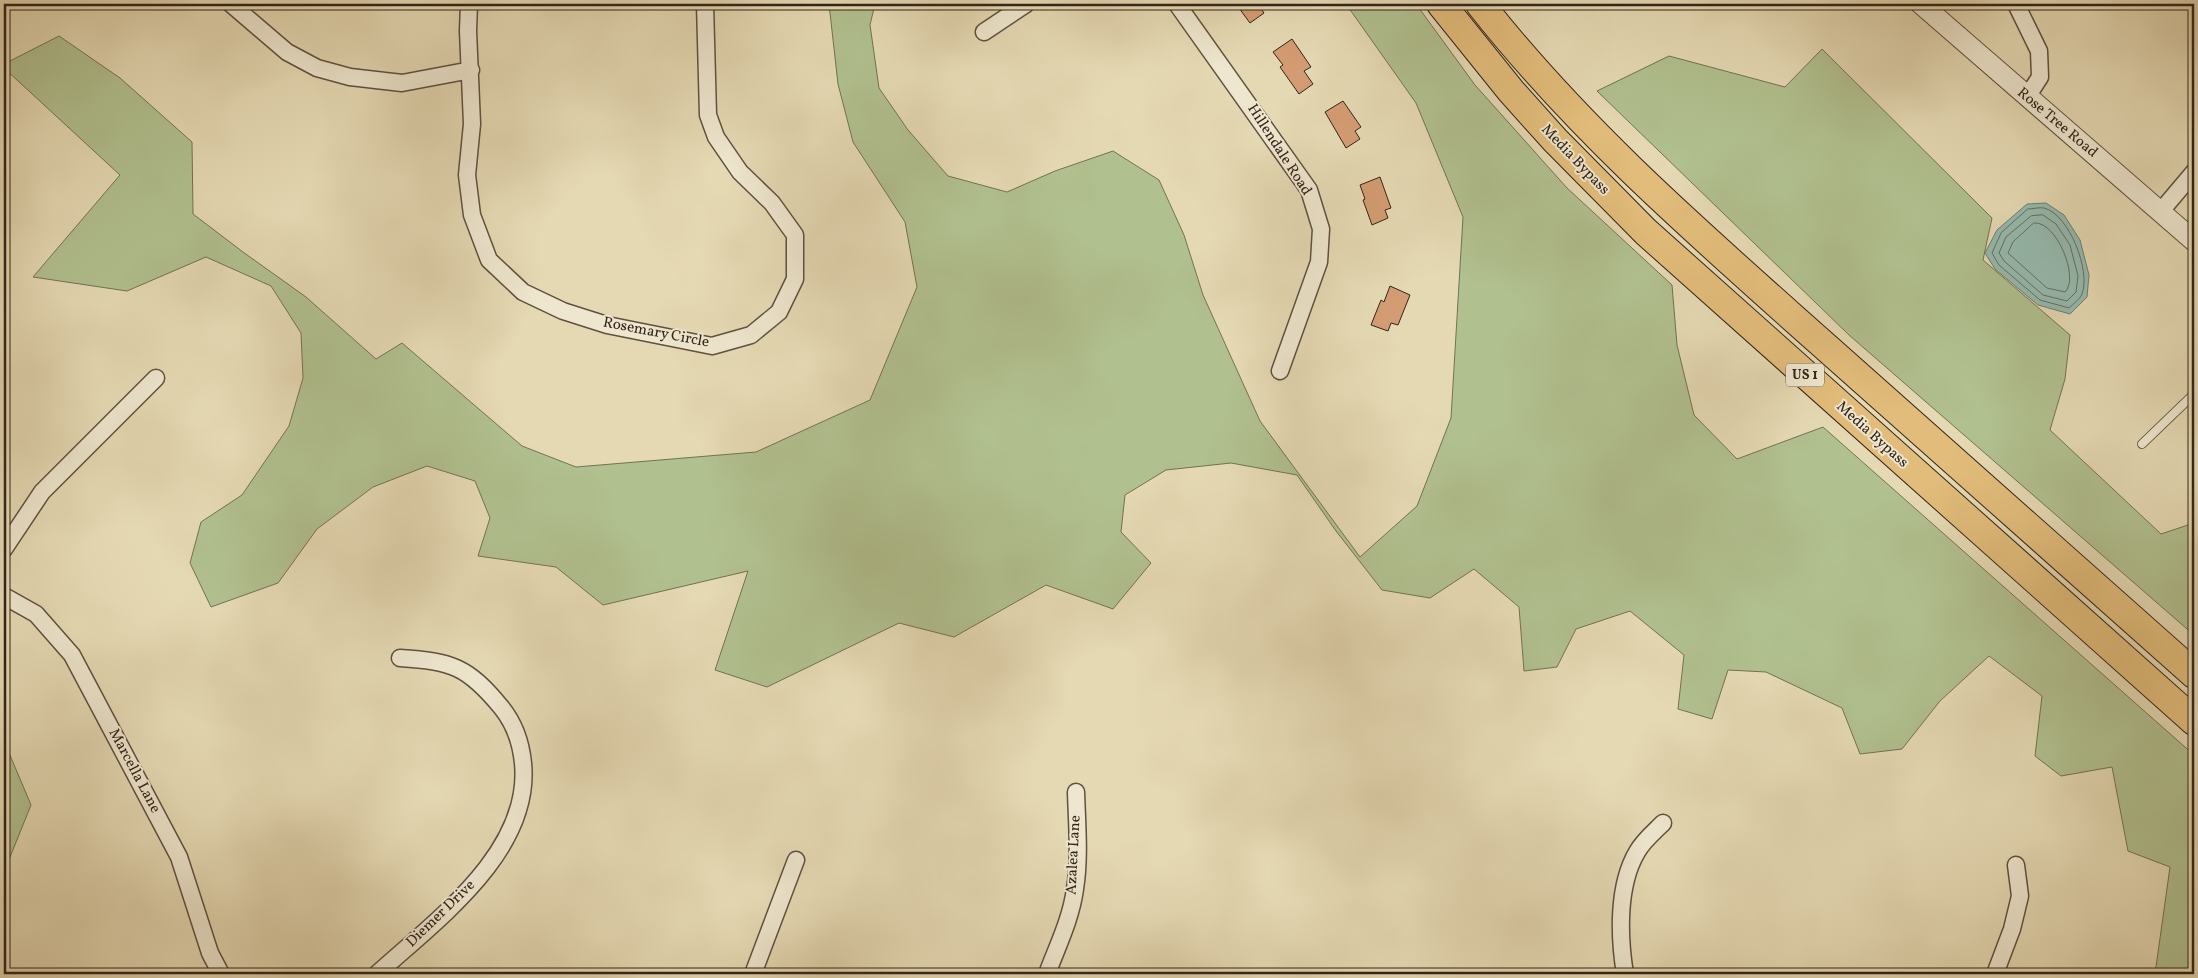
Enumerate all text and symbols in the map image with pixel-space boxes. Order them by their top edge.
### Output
street label: Rose Tree Road [2012,83,2102,163]
street label: Hillendale Road [1242,100,1316,200]
street label: Media Bypass [1536,120,1614,200]
street label: Rosemary Circle [601,312,711,354]
road number: US 1 [1786,364,1824,386]
street label: Media Bypass [1831,397,1913,473]
street label: Marcella Lane [103,725,165,817]
street label: Azalea Lane [1061,815,1087,895]
street label: Diemer Drive [402,876,480,952]

